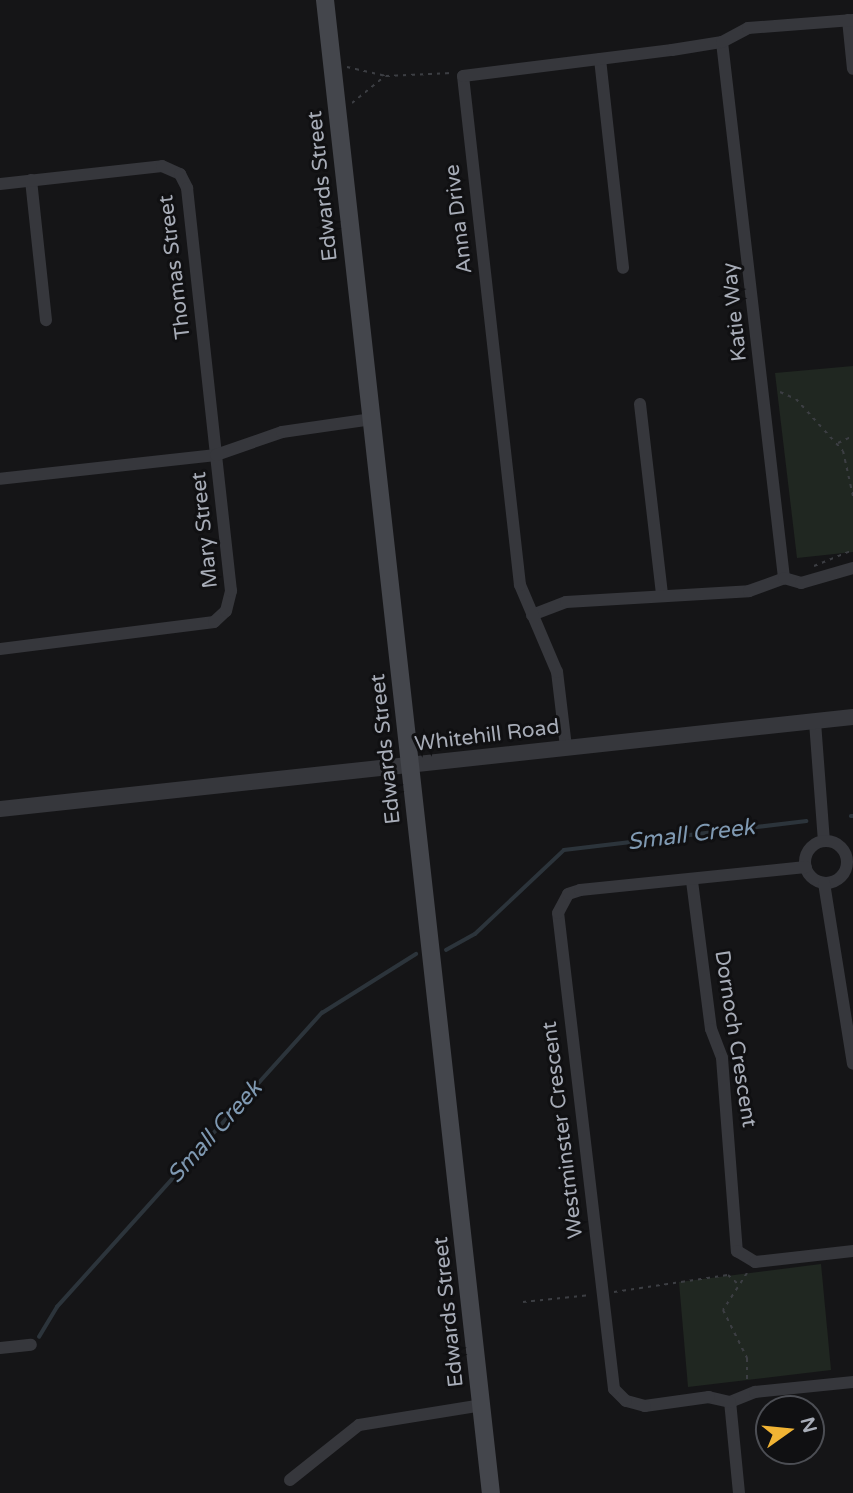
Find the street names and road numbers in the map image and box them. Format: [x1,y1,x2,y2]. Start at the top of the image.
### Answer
street label: Edwards Street [303,109,343,263]
street label: Anna Drive [440,163,478,275]
street label: Thomas Street [154,194,196,340]
street label: Katie Way [717,261,753,363]
street label: Mary Street [186,471,224,589]
street label: Edwards Street [366,672,406,826]
street label: Whitehill Road [413,715,561,757]
street label: Dornoch Crescent [709,949,761,1129]
street label: Westminster Crescent [537,1020,589,1240]
street label: Edwards Street [429,1235,469,1389]

